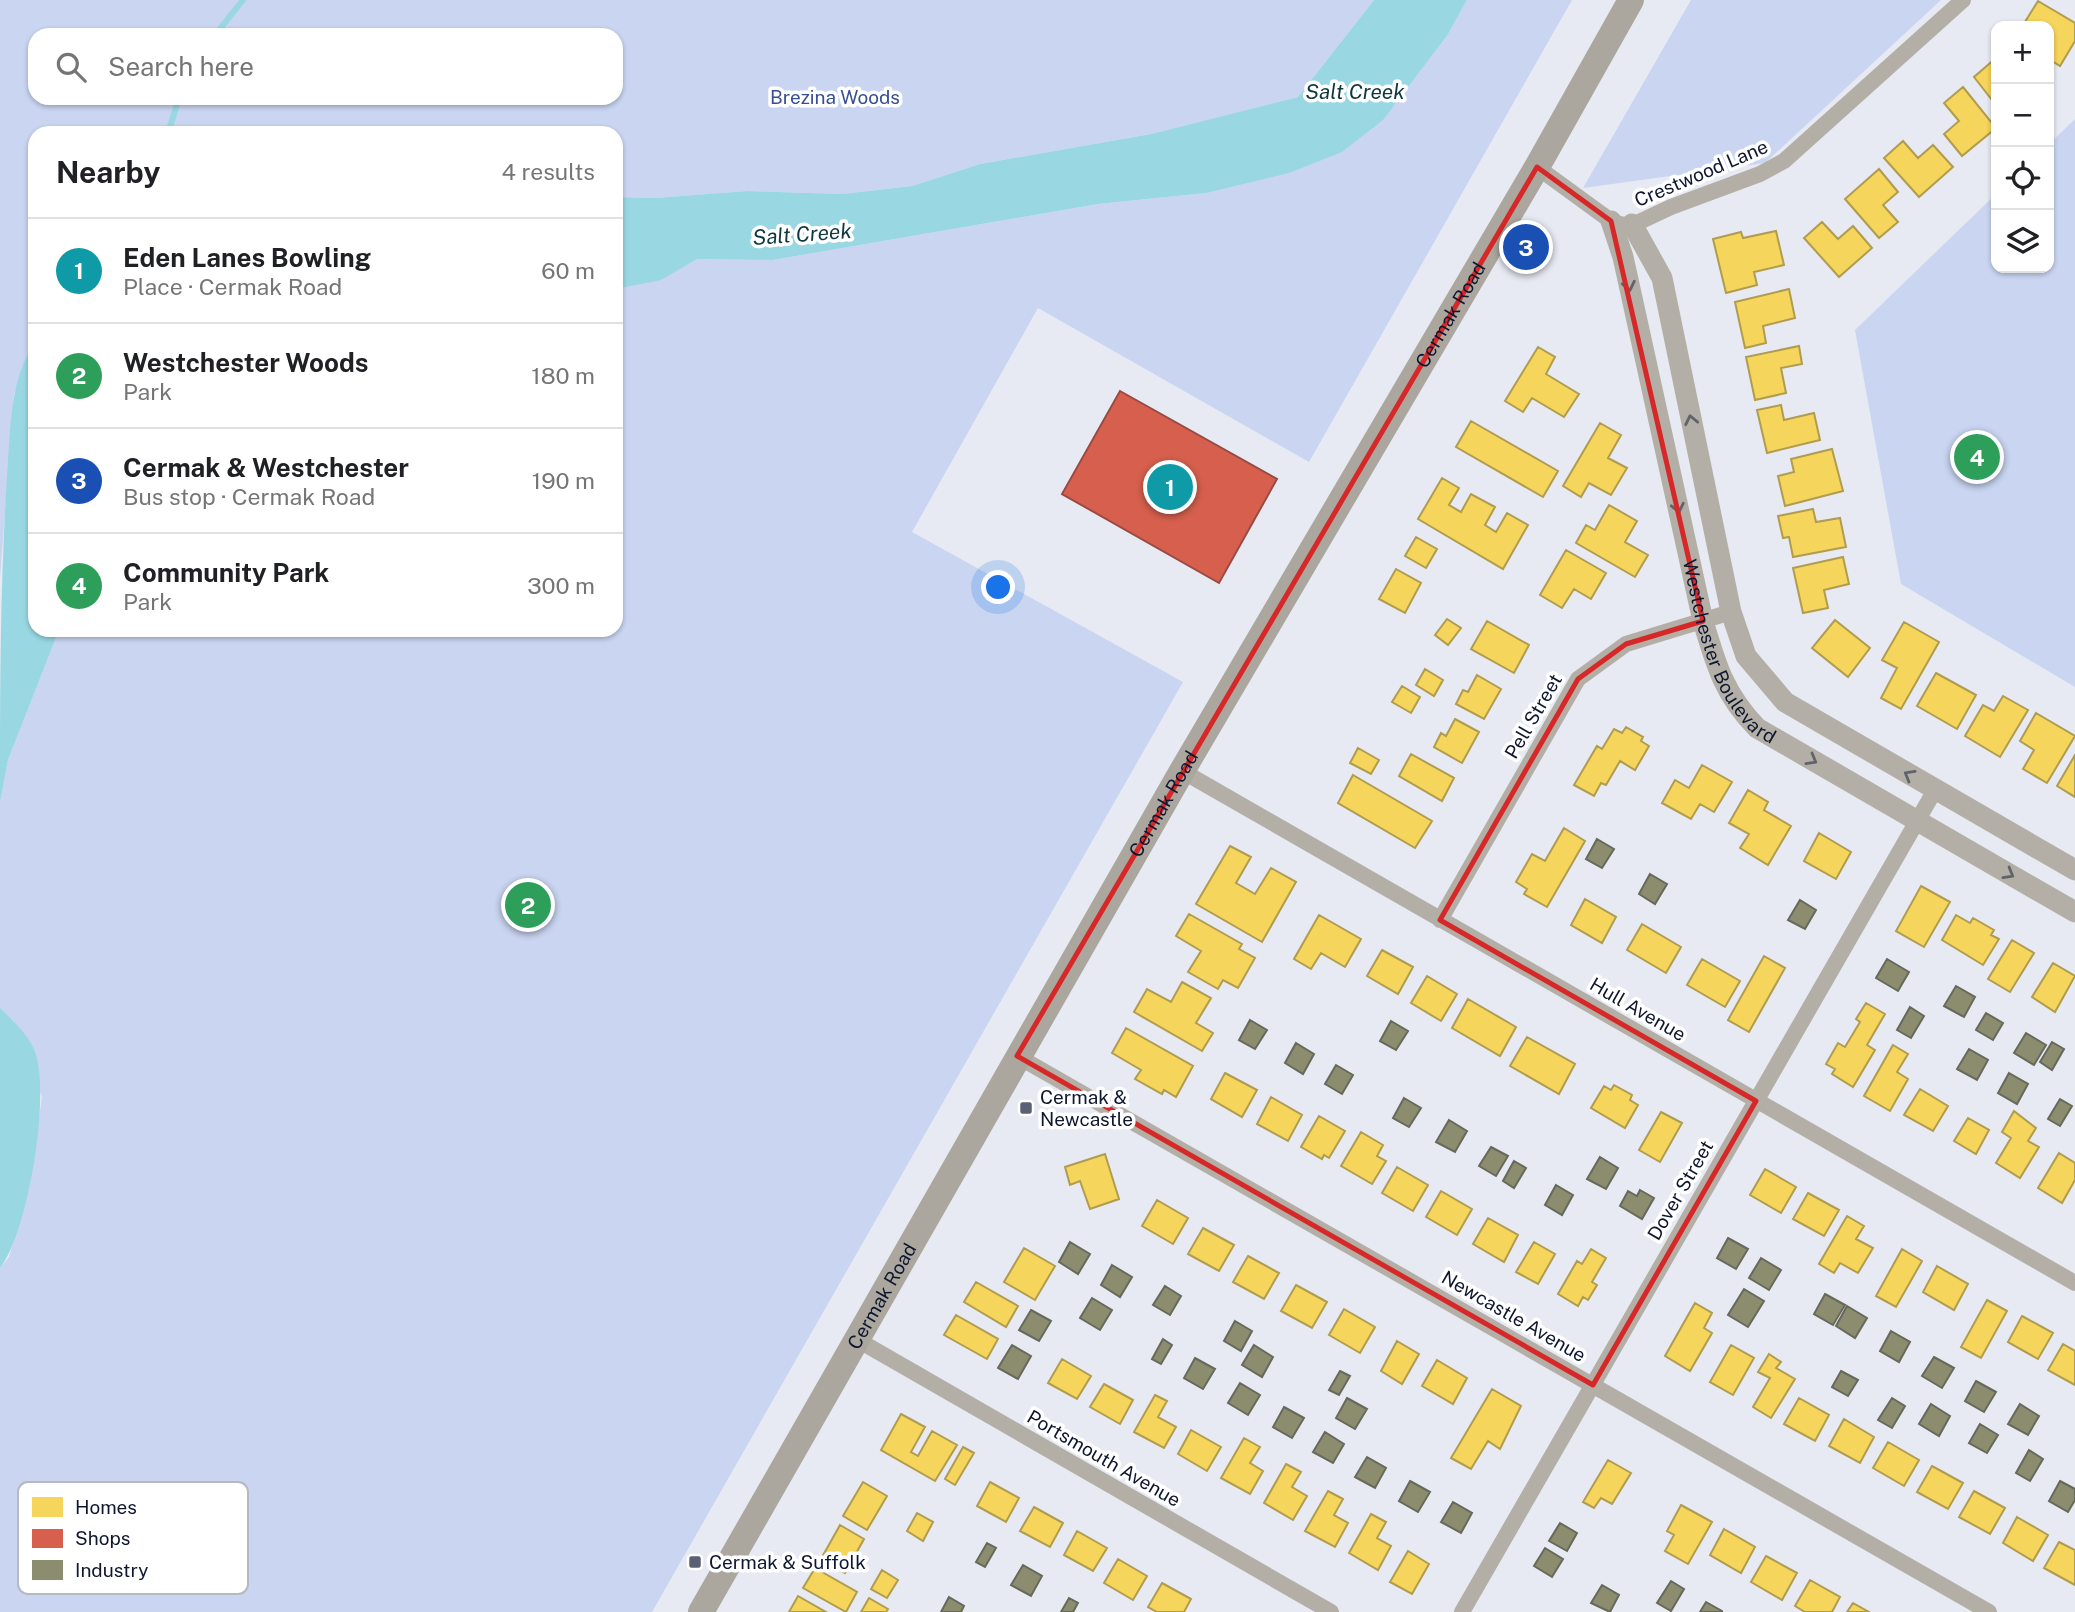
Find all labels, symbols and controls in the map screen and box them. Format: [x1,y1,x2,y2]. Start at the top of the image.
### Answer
map controls [1991,21,2054,273]
button: + [1991,21,2054,84]
search box [28,28,623,105]
icon: search [52,48,90,86]
text: Search here [108,51,254,82]
water label: Salt Creek [1305,79,1405,104]
button: − [1991,84,2054,147]
park label: Brezina Woods [770,86,900,108]
street label: Crestwood Lane [1631,135,1771,211]
button: locate [1991,147,2054,210]
text: Nearby [56,154,160,190]
text: 4 results [501,158,595,185]
button: layers [1991,210,2054,273]
water label: Salt Creek [752,218,853,250]
pin: 3 [1503,221,1549,273]
text: Eden Lanes Bowling [123,242,371,273]
text: 1 [74,257,84,284]
text: 60 m [541,257,595,284]
street label: Cermak Road [1411,258,1490,371]
text: Place · Cermak Road [123,273,342,300]
one-way arrow [1621,280,1636,292]
text: Westchester Woods [123,347,369,378]
text: 2 [72,362,86,389]
text: 180 m [531,362,595,389]
text: Park [123,378,172,405]
one-way arrow [1684,414,1699,426]
pin: 4 [1954,431,2000,483]
text: Cermak & Westchester [123,452,409,483]
pin: 1 [1147,461,1193,513]
text: 3 [71,467,87,494]
text: 190 m [532,467,595,494]
text: Bus stop · Cermak Road [123,483,375,510]
one-way arrow [1670,502,1685,514]
text: Community Park [123,557,329,588]
street label: Westchester Boulevard [1679,557,1780,748]
your location [981,570,1015,604]
text: 4 [71,572,87,599]
text: 300 m [527,572,595,599]
text: Park [123,588,172,615]
street label: Pell Street [1500,670,1566,762]
street label: Cermak Road [1124,747,1202,861]
one-way arrow [1805,752,1817,765]
one-way arrow [1904,771,1917,784]
one-way arrow [2001,866,2014,879]
pin: 2 [505,879,551,931]
street label: Hull Avenue [1586,973,1690,1045]
place label: Cermak & Newcastle [1040,1086,1133,1130]
marker: Cermak & Newcastle [1018,1100,1034,1116]
street label: Dover Street [1643,1136,1717,1244]
street label: Cermak Road [843,1239,921,1353]
street label: Newcastle Avenue [1438,1266,1590,1366]
street label: Portsmouth Avenue [1024,1405,1184,1511]
legend [18,1482,248,1594]
text: Homes [75,1496,137,1518]
text: Shops [75,1527,130,1549]
place label: Cermak & Suffolk [709,1551,866,1573]
marker: Cermak & Suffolk [687,1554,703,1570]
text: Industry [75,1559,148,1581]

